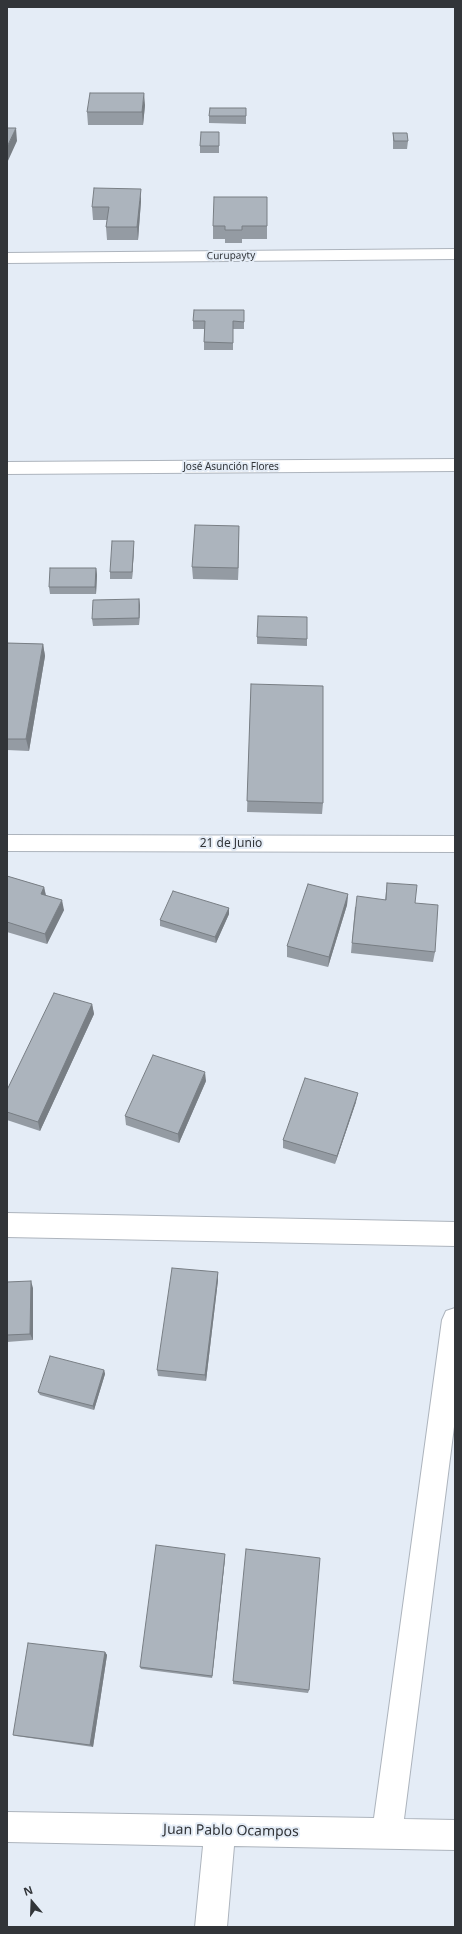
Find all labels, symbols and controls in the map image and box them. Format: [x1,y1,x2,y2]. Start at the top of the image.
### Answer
street label: Curupayty [207,250,255,262]
street label: José Asunción Flores [183,461,279,473]
street label: 21 de Junio [200,837,262,851]
street label: Juan Pablo Ocampos [163,1821,299,1841]
north arrow [12,1882,52,1922]
text: N [21,1882,35,1899]

